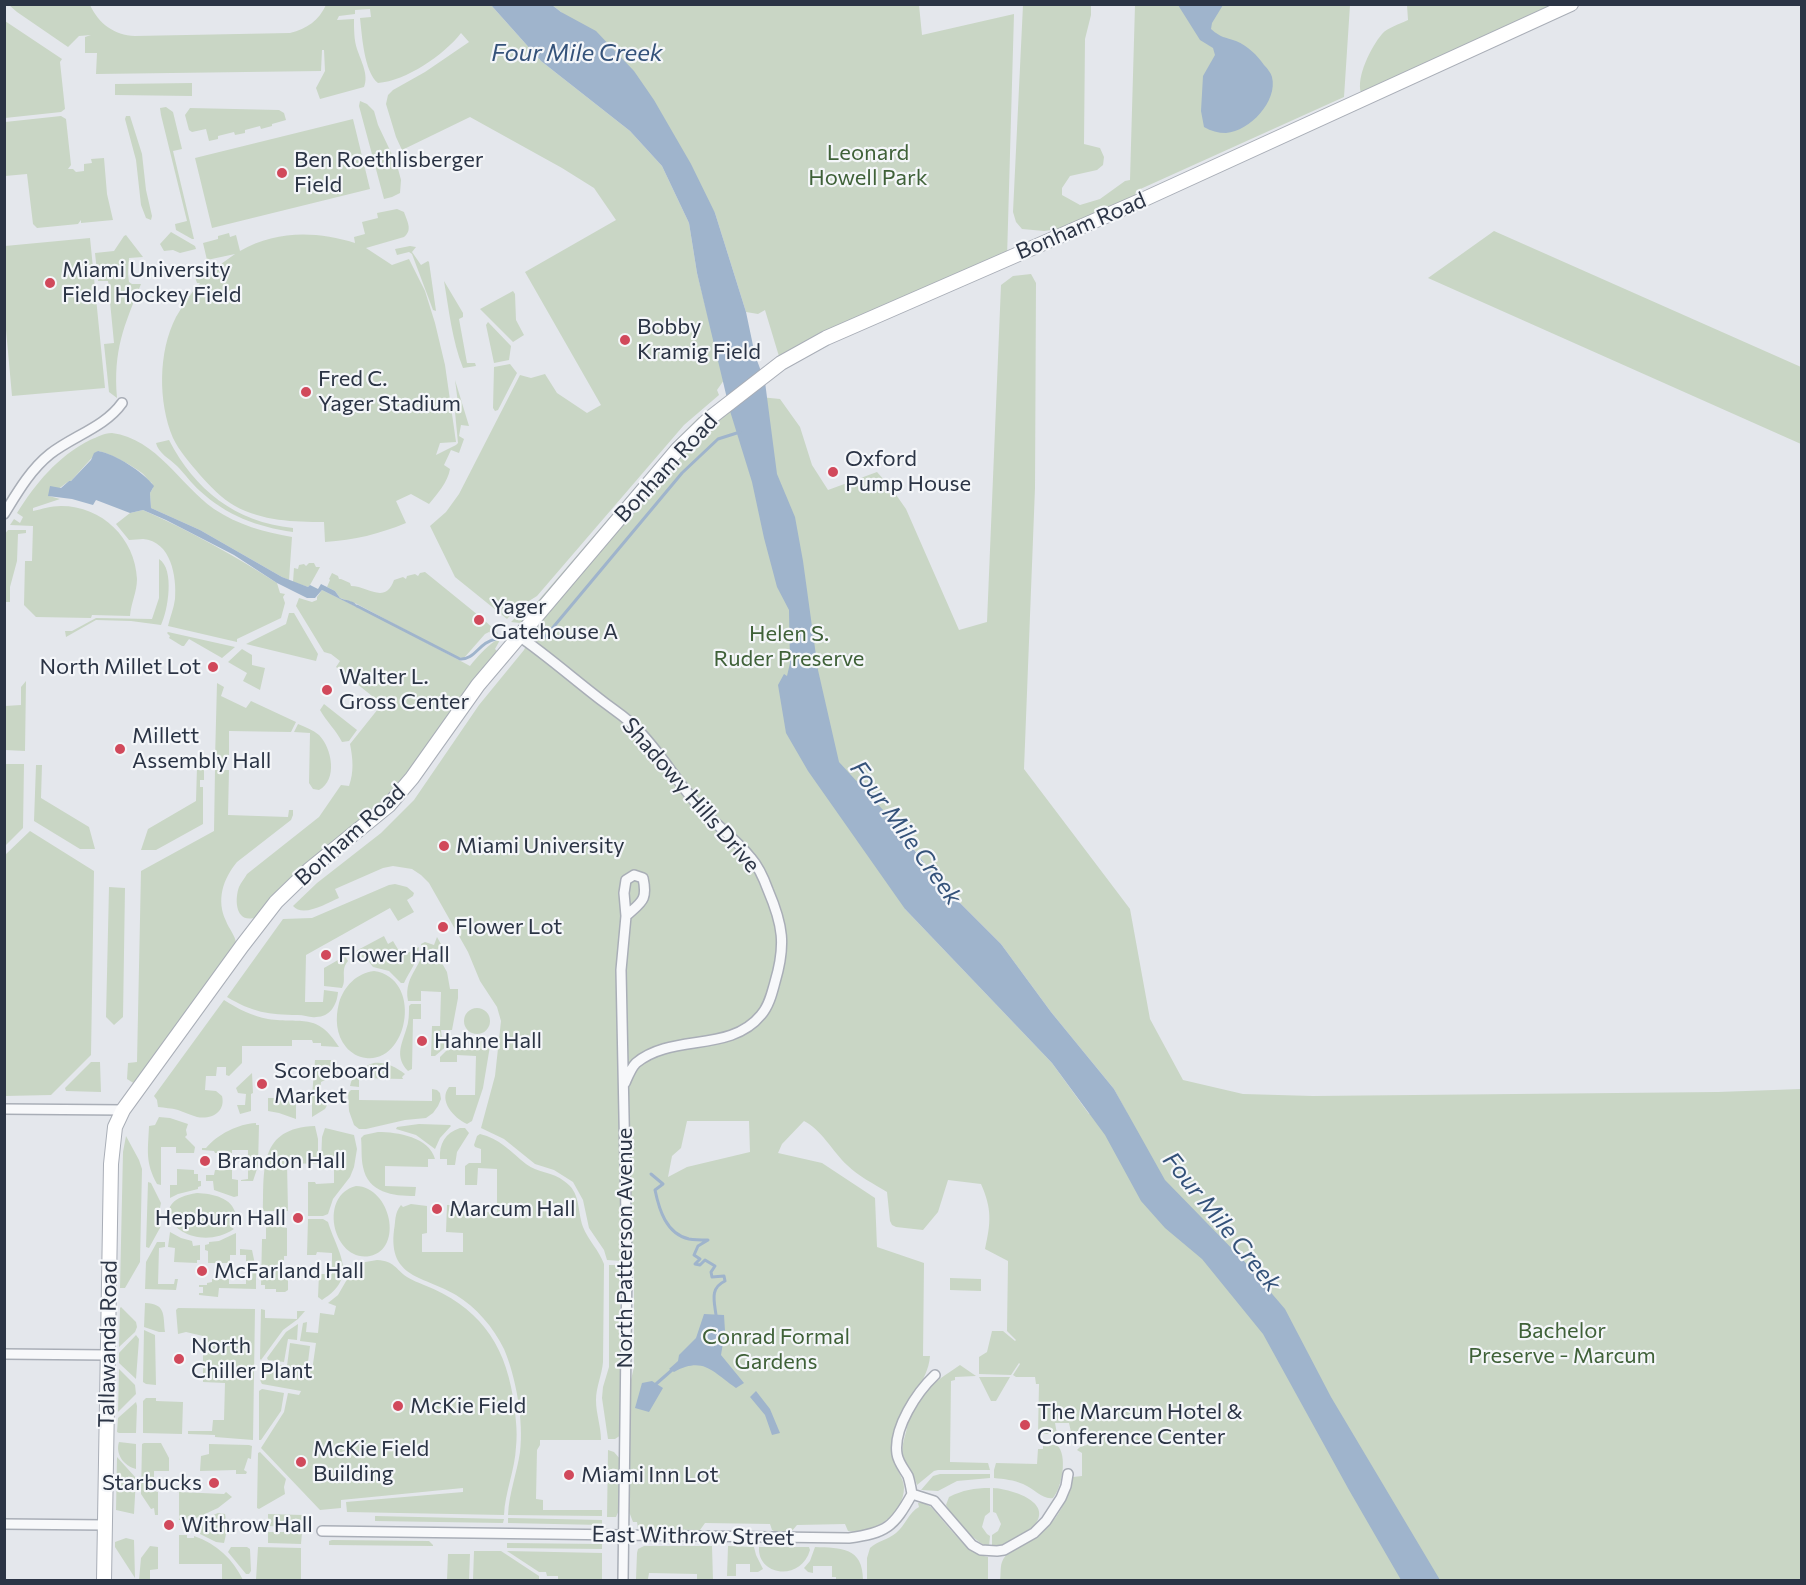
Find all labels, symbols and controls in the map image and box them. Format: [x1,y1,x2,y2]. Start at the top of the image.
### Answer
water label: Four Mile Creek [491,39,663,67]
park label: Leonard Howell Park [808,140,928,192]
place label: Ben Roethlisberger Field [294,147,484,198]
marker: Ben Roethlisberger Field [275,166,289,180]
street label: Bonham Road [1012,187,1150,265]
place label: Miami University Field Hockey Field [62,257,241,308]
marker: Miami University Field Hockey Field [43,276,57,290]
place label: Bobby Kramig Field [637,314,761,366]
marker: Bobby Kramig Field [618,333,632,347]
place label: Fred C. Yager Stadium [318,366,461,418]
marker: Fred C. Yager Stadium [299,385,313,399]
street label: Bonham Road [609,408,723,528]
place label: Oxford Pump House [845,446,971,498]
marker: Oxford Pump House [826,465,840,479]
place label: Yager Gatehouse A [491,594,618,646]
marker: Yager Gatehouse A [472,613,486,627]
park label: Helen S. Ruder Preserve [714,621,864,672]
place label: North Millet Lot [39,654,201,680]
marker: North Millet Lot [206,660,220,674]
place label: Walter L. Gross Center [339,664,469,716]
marker: Walter L. Gross Center [320,683,334,697]
street label: Shadowy Hills Drive [617,712,765,878]
place label: Millett Assembly Hall [132,723,271,774]
marker: Millett Assembly Hall [113,742,127,756]
water label: Four Mile Creek [844,755,968,911]
street label: Bonham Road [290,779,410,891]
place label: Miami University [456,833,625,859]
marker: Miami University [437,839,451,853]
place label: Flower Lot [455,914,562,940]
marker: Flower Lot [436,920,450,934]
place label: Flower Hall [338,942,450,968]
marker: Flower Hall [319,948,333,962]
place label: Hahne Hall [434,1028,542,1054]
marker: Hahne Hall [415,1034,429,1048]
place label: Scoreboard Market [274,1058,390,1110]
marker: Scoreboard Market [255,1077,269,1091]
street label: North Patterson Avenue [612,1128,638,1368]
water label: Four Mile Creek [1157,1146,1287,1298]
place label: Brandon Hall [217,1148,346,1174]
marker: Brandon Hall [198,1154,212,1168]
place label: Marcum Hall [449,1196,576,1222]
marker: Marcum Hall [430,1202,444,1216]
place label: Hepburn Hall [155,1205,286,1231]
marker: Hepburn Hall [291,1211,305,1225]
place label: McFarland Hall [214,1258,364,1284]
street label: Tallawanda Road [93,1260,123,1428]
marker: McFarland Hall [195,1264,209,1278]
park label: Bachelor Preserve - Marcum [1468,1318,1656,1370]
park label: Conrad Formal Gardens [702,1324,850,1376]
place label: North Chiller Plant [191,1333,313,1384]
marker: North Chiller Plant [172,1352,186,1366]
place label: McKie Field [410,1393,526,1419]
marker: McKie Field [391,1399,405,1413]
place label: The Marcum Hotel & Conference Center [1037,1399,1243,1450]
marker: The Marcum Hotel & Conference Center [1018,1418,1032,1432]
place label: McKie Field Building [313,1436,429,1488]
marker: McKie Field Building [294,1455,308,1469]
place label: Miami Inn Lot [581,1462,718,1488]
marker: Miami Inn Lot [562,1468,576,1482]
place label: Starbucks [102,1470,202,1496]
marker: Starbucks [207,1476,221,1490]
place label: Withrow Hall [181,1512,313,1538]
marker: Withrow Hall [162,1518,176,1532]
street label: East Withrow Street [591,1521,795,1551]

